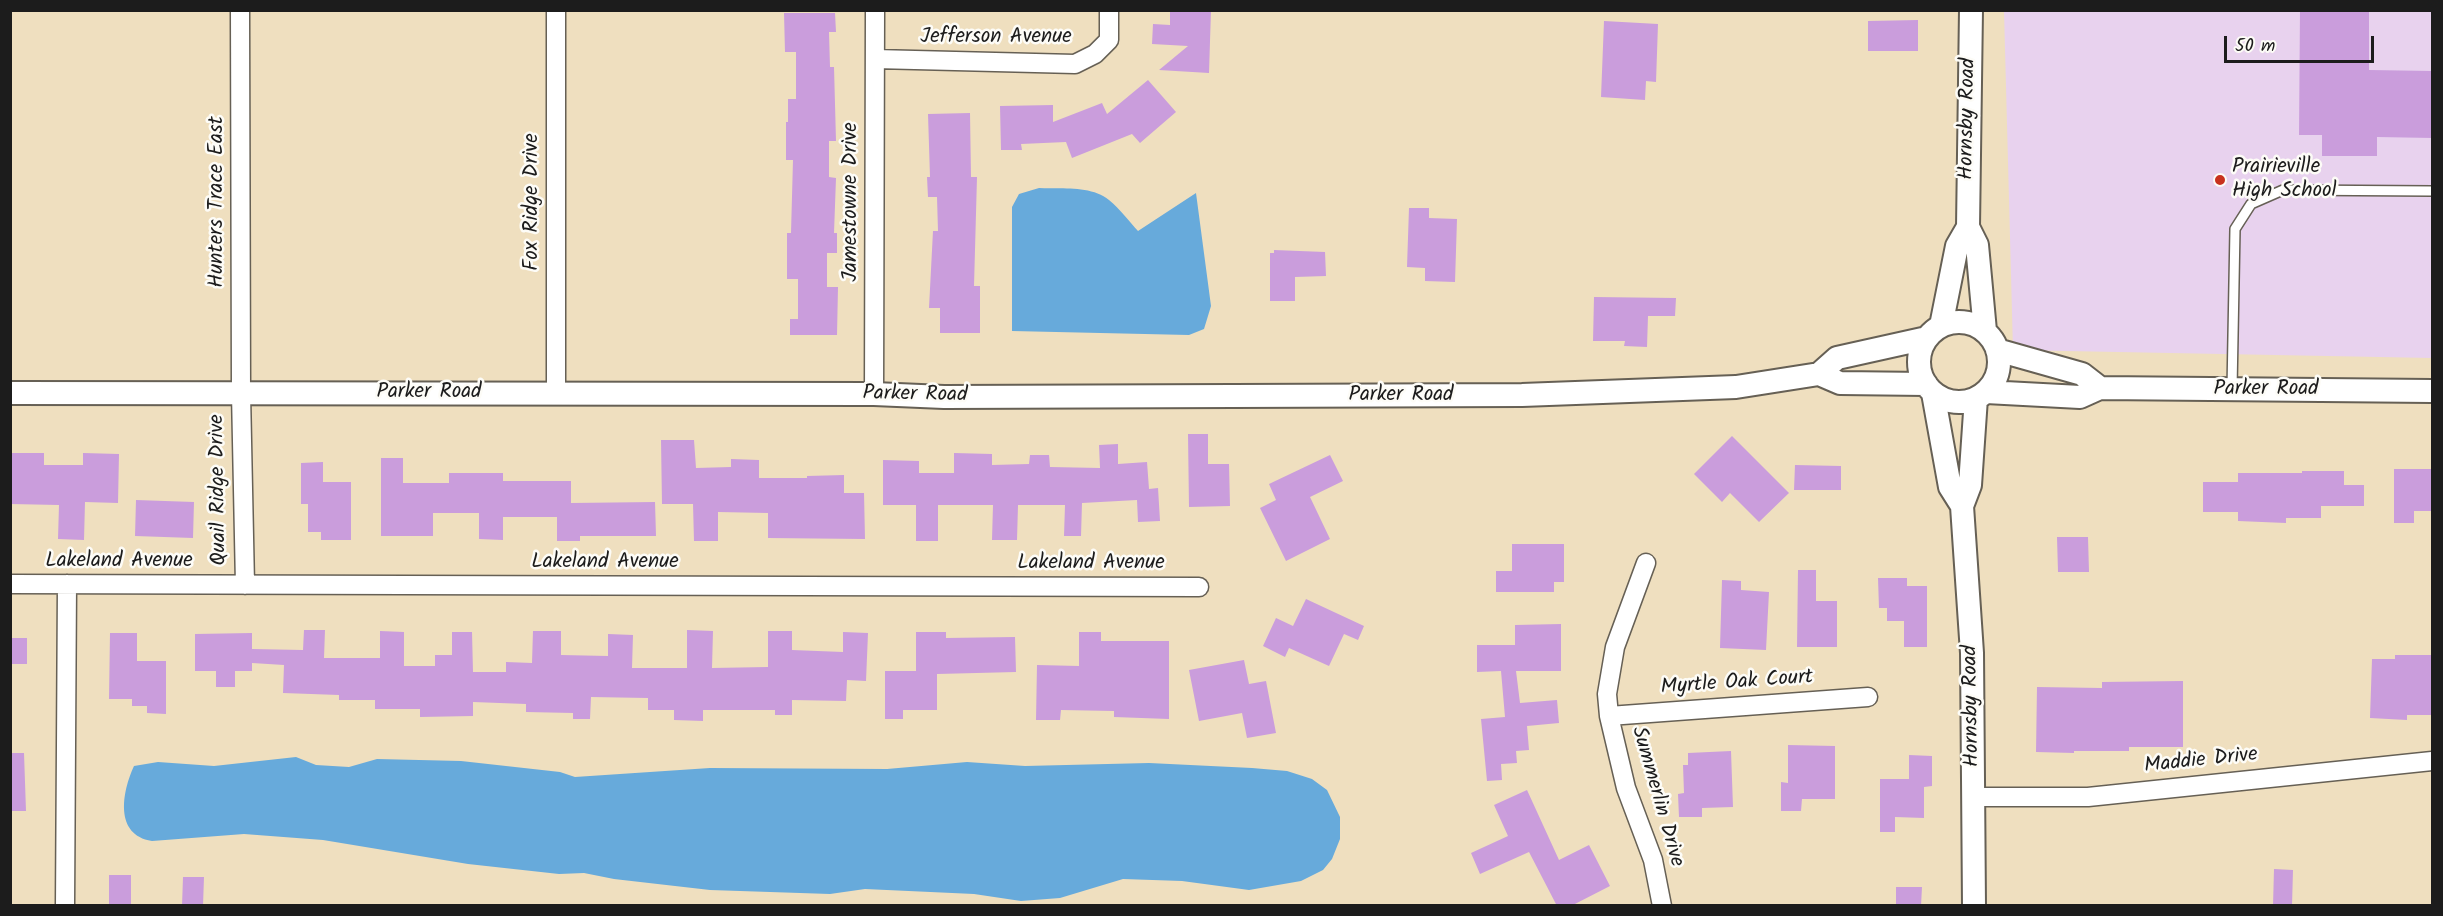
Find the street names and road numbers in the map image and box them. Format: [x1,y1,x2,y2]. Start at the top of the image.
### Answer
street label: Jefferson Avenue [920,25,1072,51]
street label: Hornsby Road [1955,58,1983,180]
street label: Hunters Trace East [205,116,231,288]
street label: Jamestowne Drive [839,122,865,282]
street label: Fox Ridge Drive [520,133,546,271]
street label: Parker Road [2214,377,2318,403]
street label: Parker Road [377,380,481,406]
street label: Parker Road [862,382,968,410]
street label: Parker Road [1349,383,1453,409]
street label: Quail Ridge Drive [206,414,234,566]
street label: Lakeland Avenue [45,549,193,575]
street label: Lakeland Avenue [531,550,679,576]
street label: Lakeland Avenue [1017,551,1165,577]
street label: Hornsby Road [1959,645,1987,767]
street label: Myrtle Oak Court [1660,666,1814,702]
street label: Summerlin Drive [1624,724,1688,870]
street label: Maddie Drive [2143,744,2259,780]

